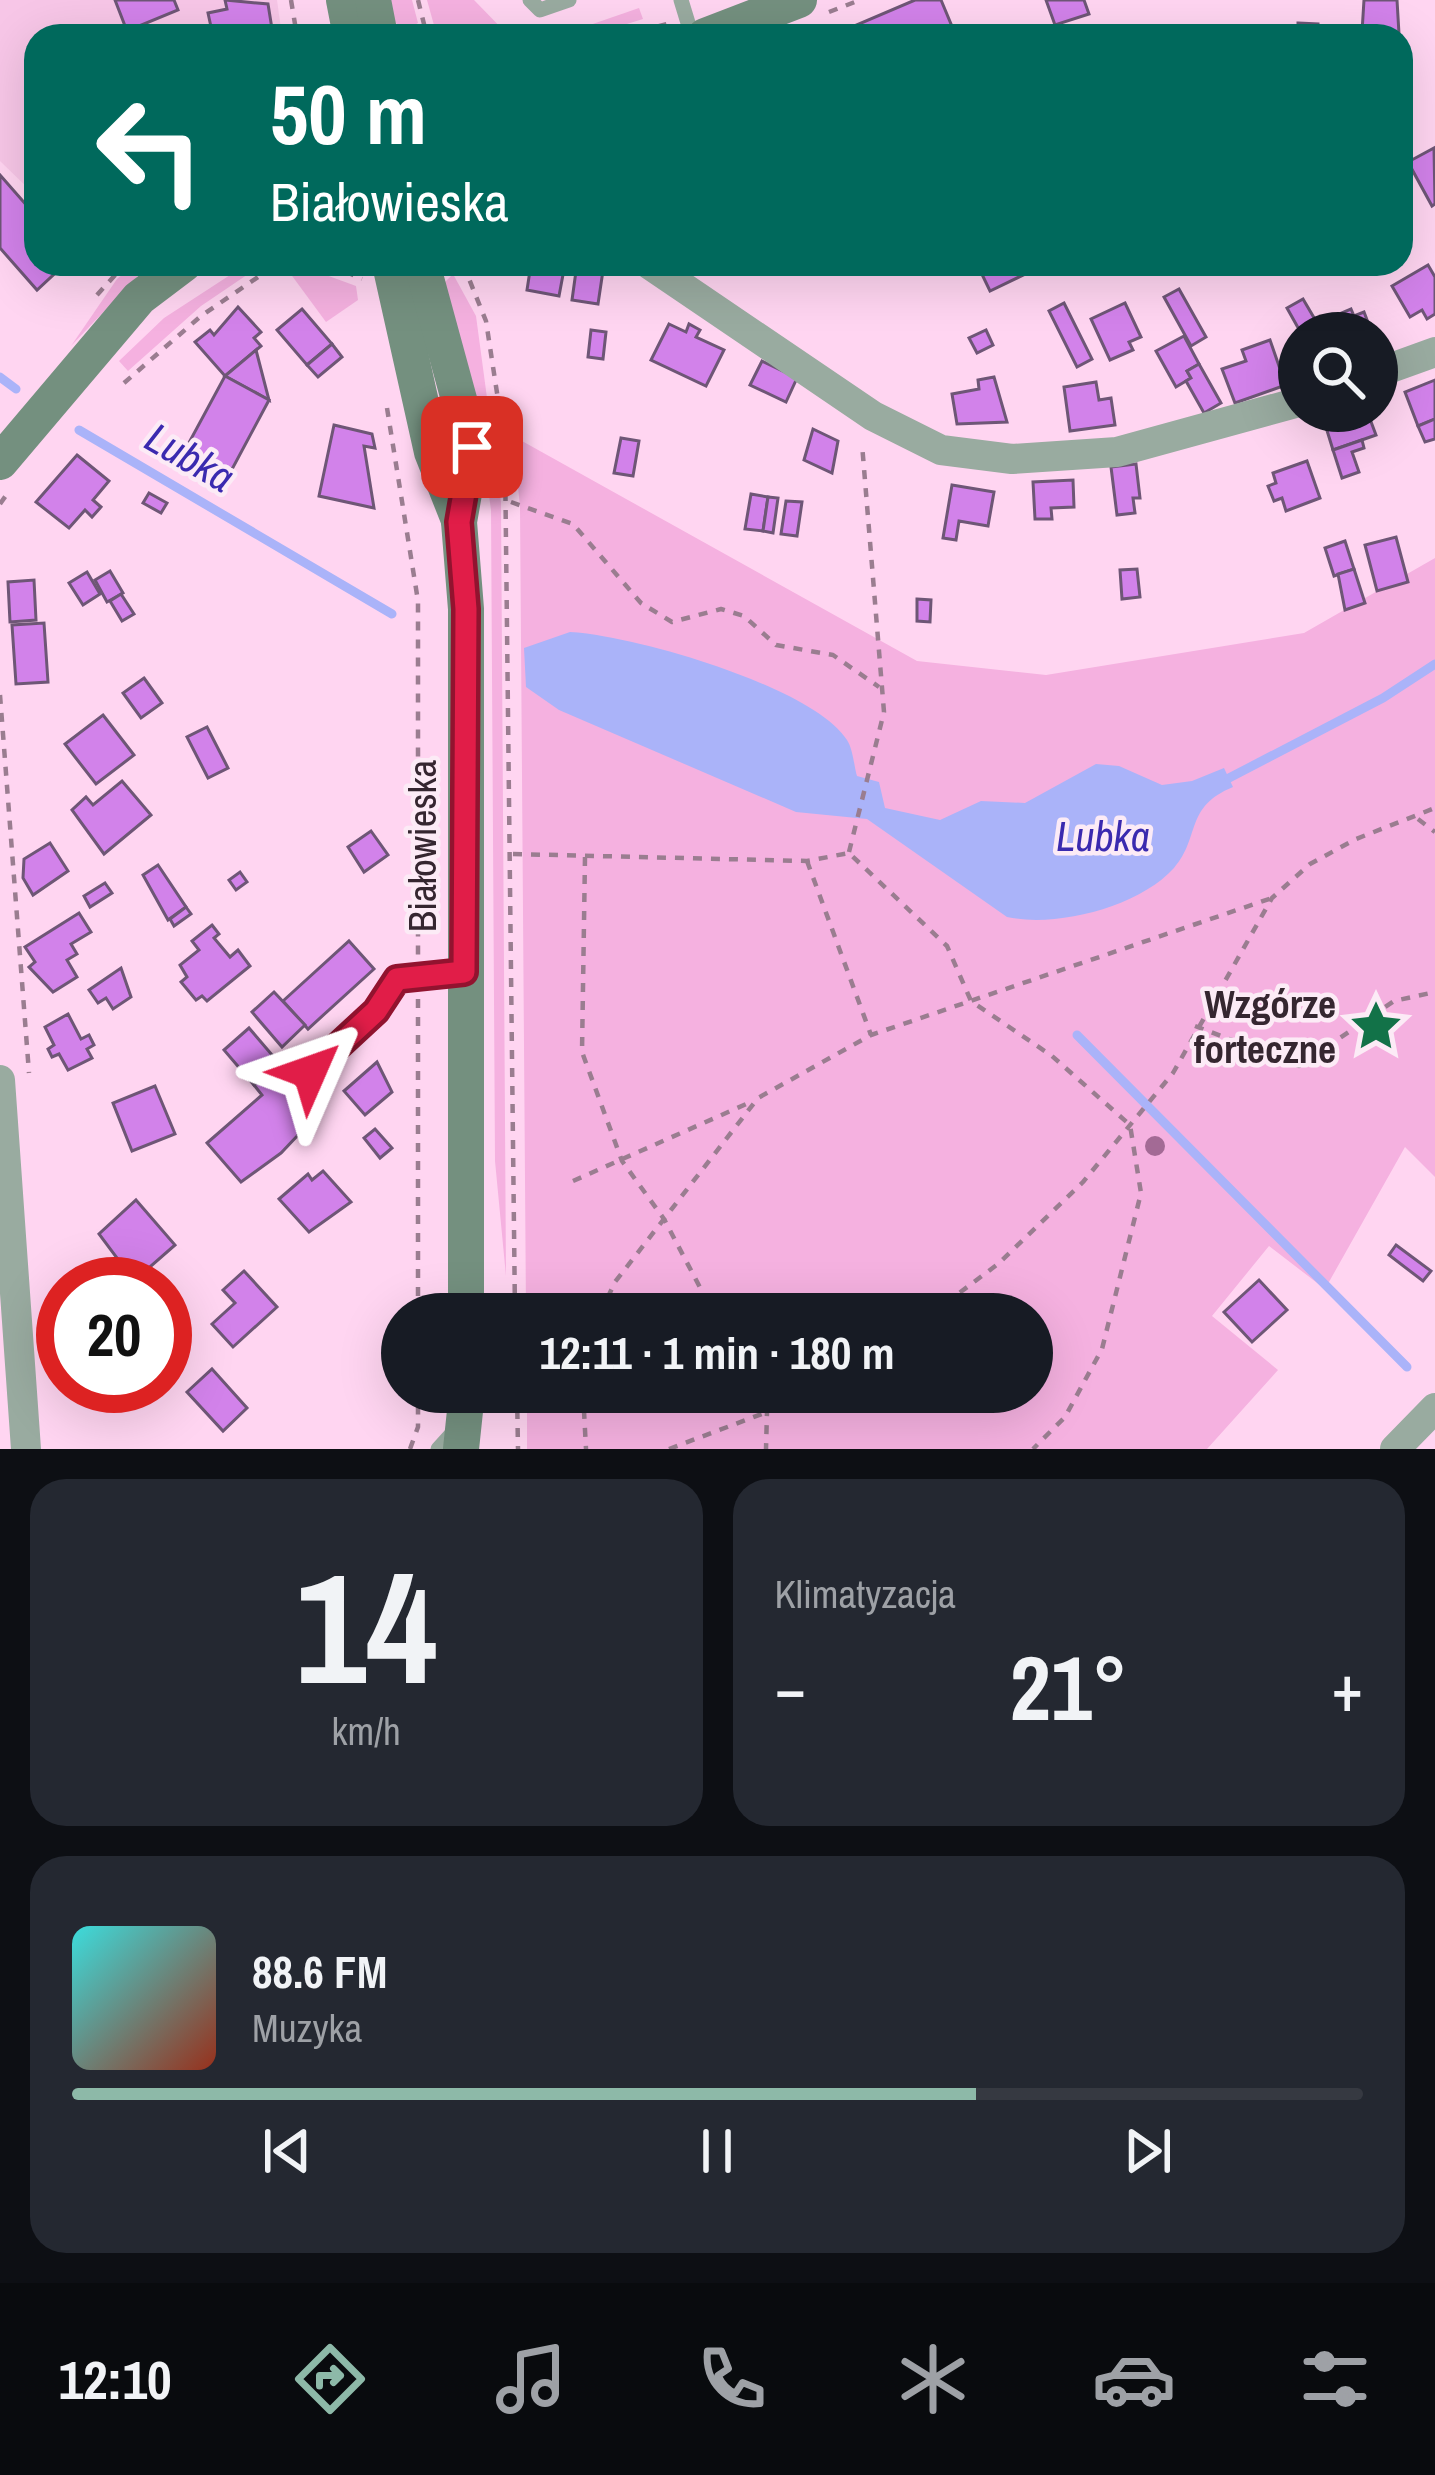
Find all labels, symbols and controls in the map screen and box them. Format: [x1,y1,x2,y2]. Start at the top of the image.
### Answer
text: 50 m [270,57,427,170]
icon: left [72,72,228,228]
text: Białowieska [270,165,509,238]
map controls [1278,312,1398,432]
button: search [1278,312,1398,432]
pin [421,396,523,498]
water label: Lubka [135,409,245,505]
icon: arrive [439,414,505,480]
street label: Białowieska [396,760,448,932]
water label: Lubka [1056,808,1150,864]
place label: Wzgórze forteczne [1194,978,1336,1075]
place icon: Wzgórze forteczne [1347,997,1405,1055]
position arrow [247,1009,373,1135]
speed limit sign: 20 [36,1257,192,1413]
text: 12:11 · 1 min · 180 m [540,1322,894,1383]
text: 14 [295,1522,437,1732]
text: Klimatyzacja [775,1568,956,1620]
text: 21° [1010,1627,1128,1748]
text: − [775,1643,806,1732]
text: + [1331,1643,1363,1732]
text: km/h [332,1705,401,1757]
text: 88.6 FM [252,1941,387,2002]
text: Muzyka [252,2002,362,2054]
icon: previous [254,2118,320,2184]
icon: pause [684,2118,750,2184]
icon: next [1115,2118,1181,2184]
icon: directions [288,2337,372,2421]
icon: music [489,2337,573,2421]
icon: phone [690,2337,774,2421]
icon: climate [891,2337,975,2421]
icon: car [1092,2337,1176,2421]
icon: filters [1293,2337,1377,2421]
text: 12:10 [58,2343,172,2416]

